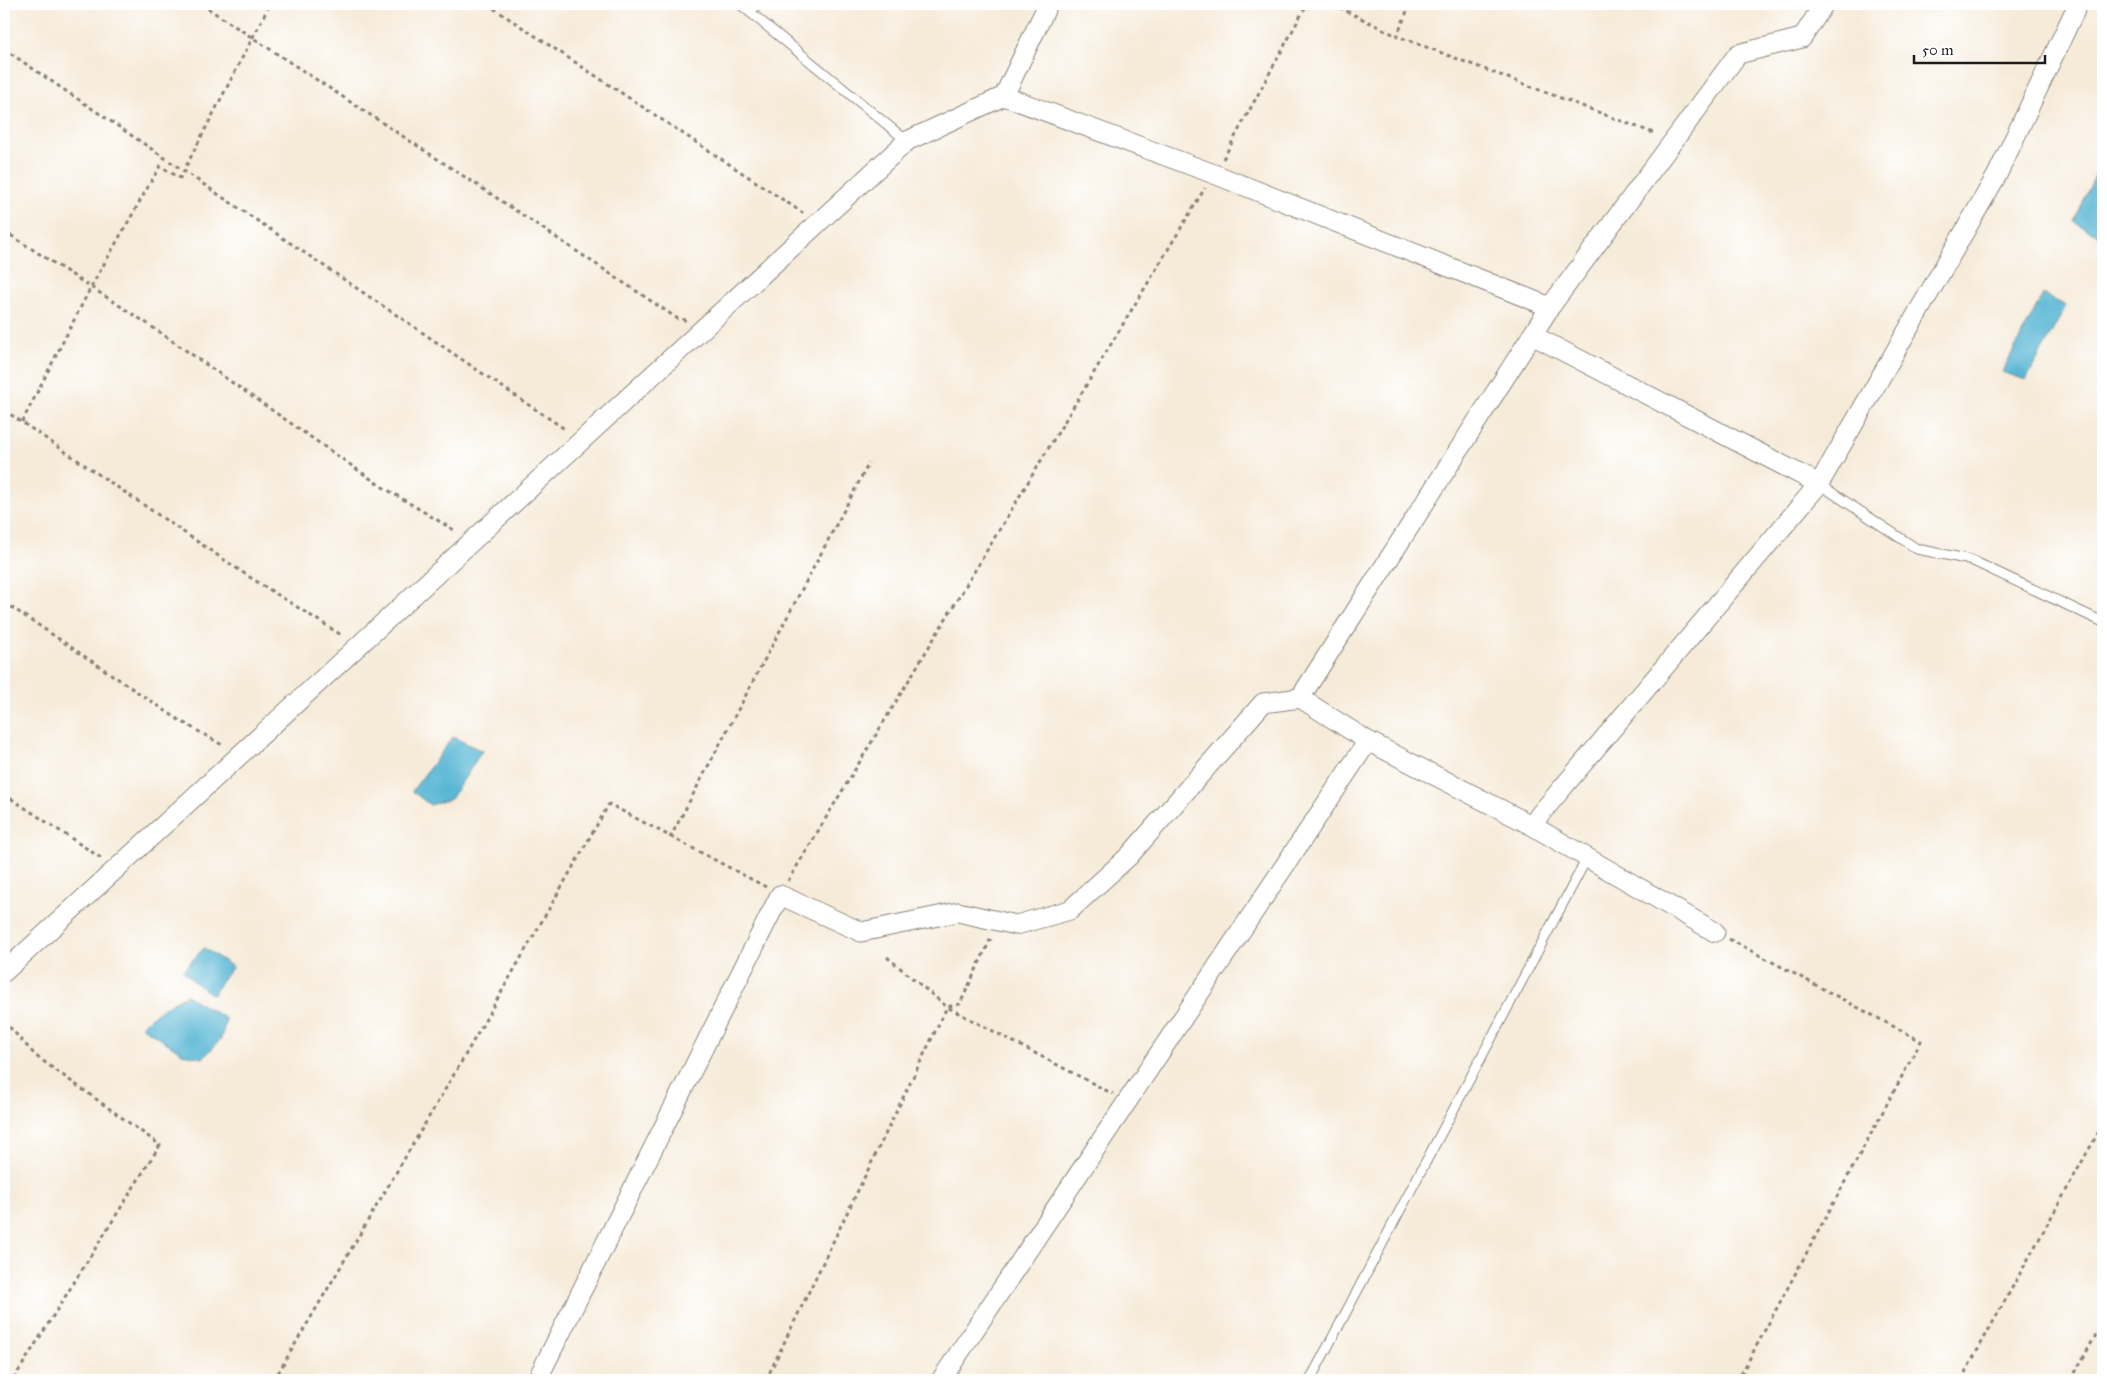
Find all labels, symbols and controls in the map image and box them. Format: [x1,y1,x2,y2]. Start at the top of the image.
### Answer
scale bar [1914,32,2046,64]
text: 50 m [1922,41,1954,59]

